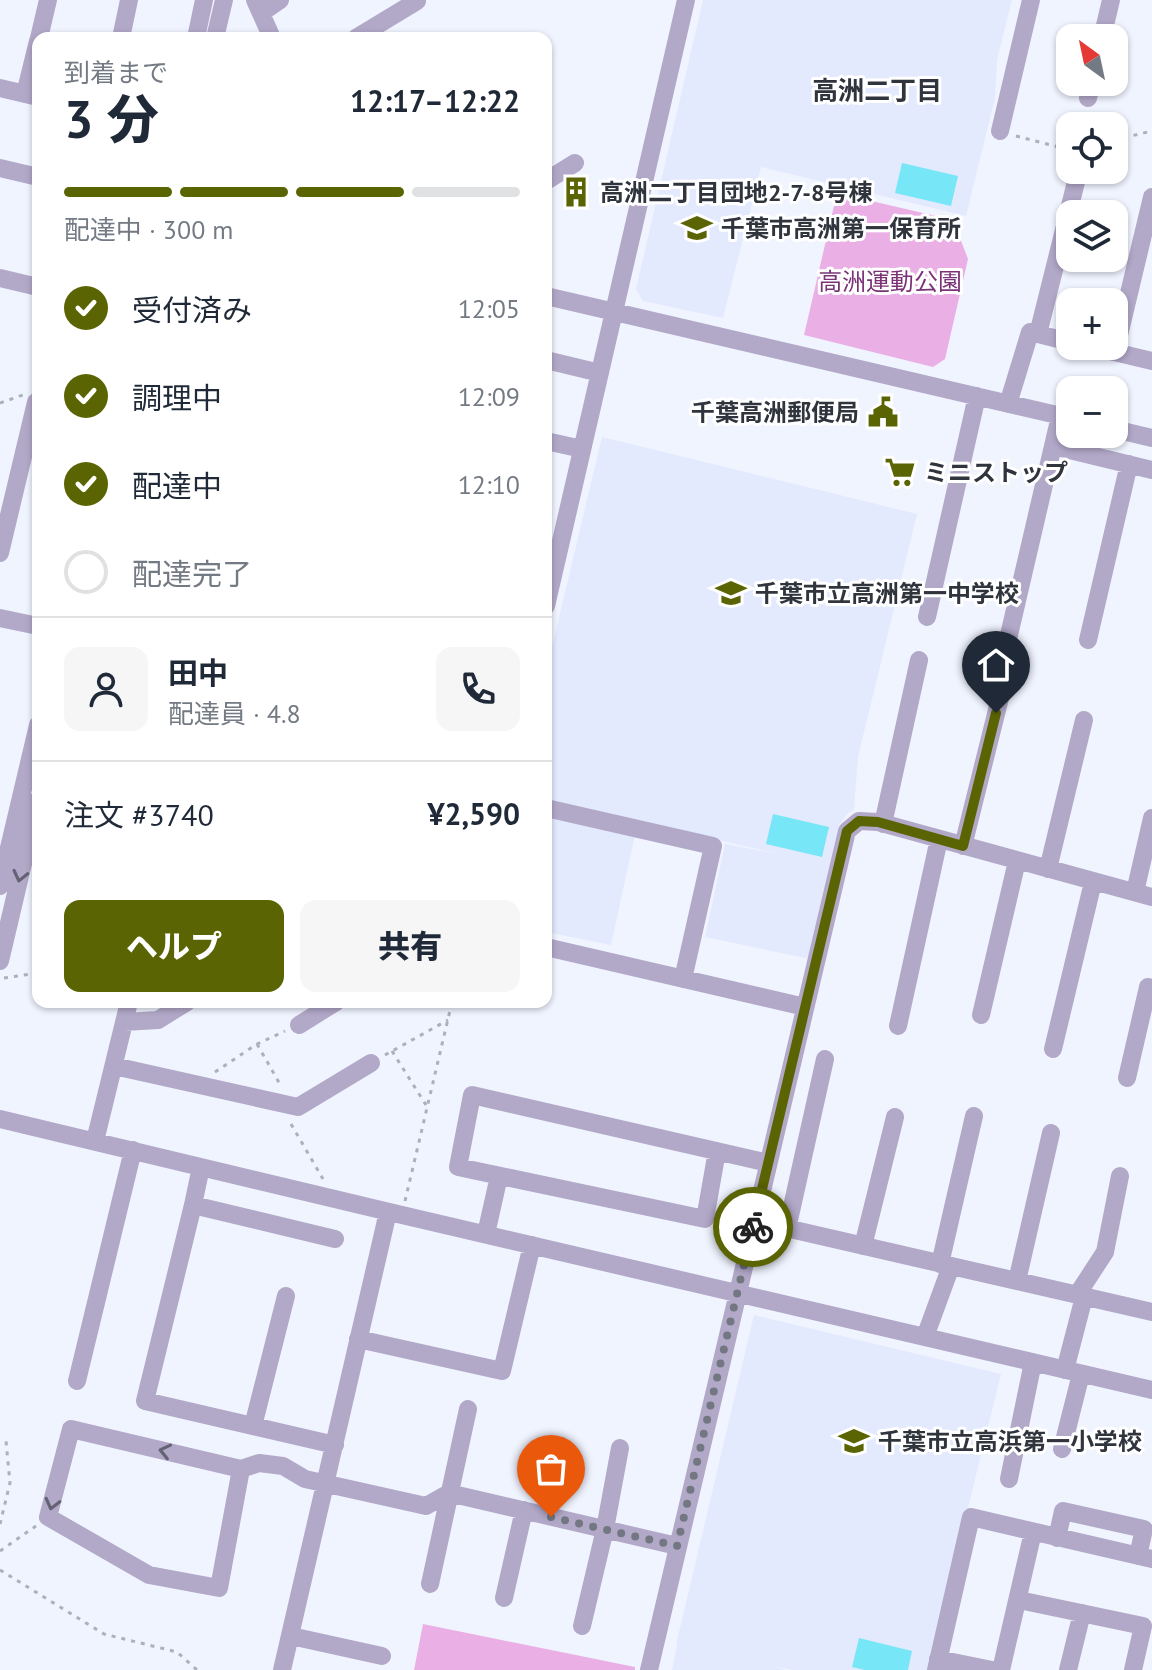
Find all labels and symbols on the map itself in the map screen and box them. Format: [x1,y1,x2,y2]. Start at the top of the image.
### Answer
north arrow [1056,24,1128,96]
district label: 高洲二丁目 [812,74,942,107]
building icon: 高洲二丁目団地2-7-8号棟 [559,175,593,209]
place label: 高洲二丁目団地2-7-8号棟 [600,177,873,208]
school or university icon: 千葉市高洲第一保育所 [680,211,714,245]
place label: 千葉市高洲第一保育所 [721,213,961,244]
park label: 高洲運動公園 [818,266,962,297]
public building icon: 千葉高洲郵便局 [866,395,900,429]
place label: 千葉高洲郵便局 [691,397,859,428]
supermarket icon: ミニストップ [883,455,917,489]
place label: ミニストップ [924,457,1068,488]
school or university icon: 千葉市立高洲第一中学校 [714,576,748,610]
place label: 千葉市立高洲第一中学校 [755,578,1019,609]
pin [962,631,1030,713]
one-way arrow [12,869,29,883]
courier [713,1187,793,1267]
school or university icon: 千葉市立高浜第一小学校 [837,1424,871,1458]
place label: 千葉市立高浜第一小学校 [878,1426,1142,1457]
pin [517,1435,585,1517]
one-way arrow [158,1443,172,1460]
one-way arrow [44,1497,61,1511]

